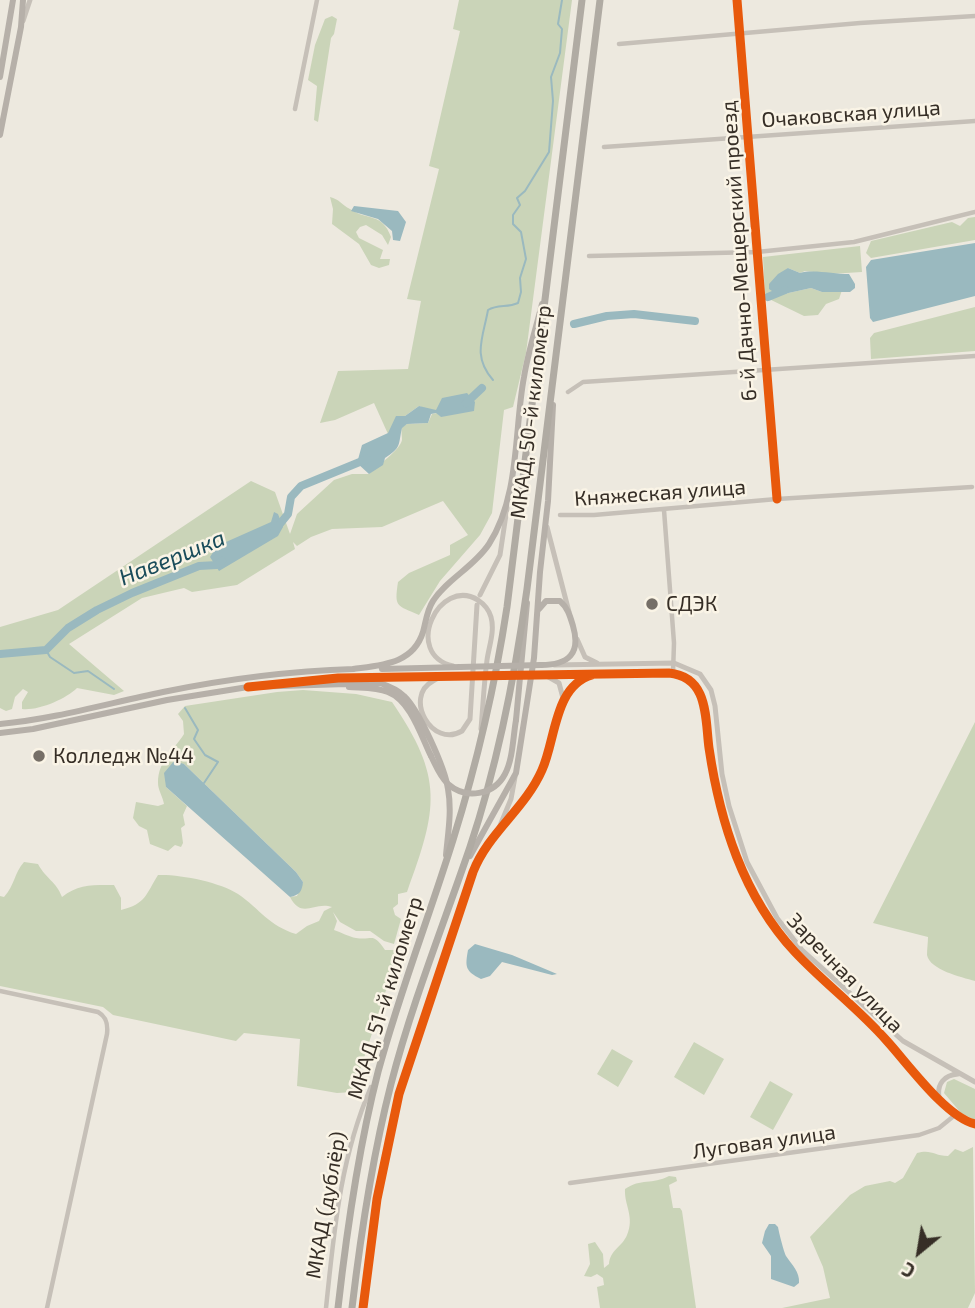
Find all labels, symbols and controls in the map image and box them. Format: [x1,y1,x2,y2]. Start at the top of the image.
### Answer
street label: Очаковская улица [761,95,941,133]
street label: 6-й Дачно-Мещерский проезд [716,100,762,402]
street label: МКАД, 50-й километр [505,304,557,520]
street label: Княжеская улица [573,474,747,512]
water label: Навершка [115,524,229,592]
place label: СДЭК [666,591,717,617]
marker: СДЭК [644,596,660,612]
place label: Колледж №44 [53,743,194,769]
marker: Колледж №44 [31,748,47,764]
street label: МКАД, 51-й километр [342,894,428,1102]
street label: Заречная улица [782,908,908,1038]
street label: Луговая улица [691,1119,837,1165]
street label: МКАД (дублёр) [301,1129,351,1281]
north arrow [884,1217,954,1287]
text: С [898,1258,919,1283]

